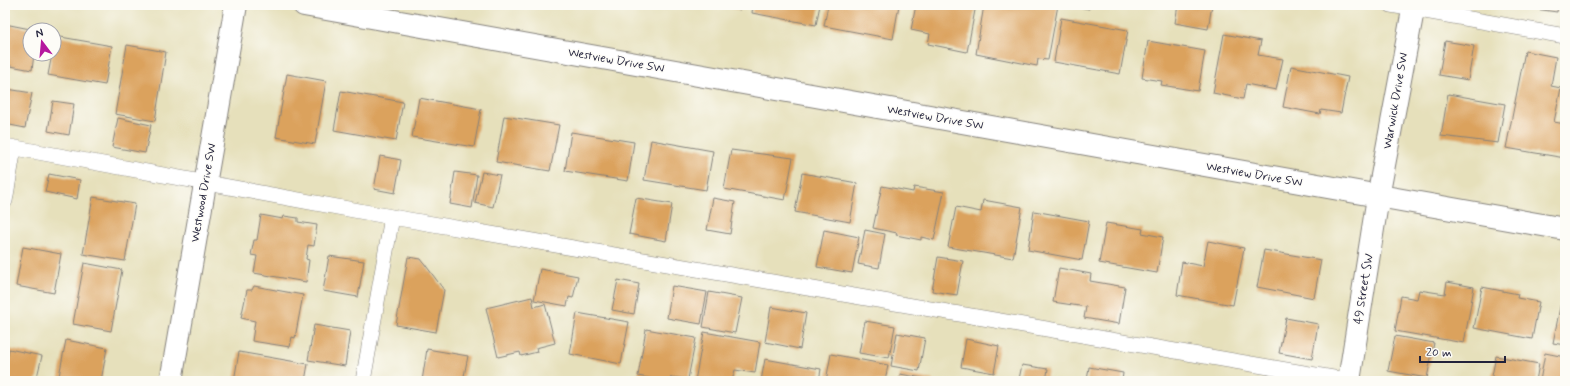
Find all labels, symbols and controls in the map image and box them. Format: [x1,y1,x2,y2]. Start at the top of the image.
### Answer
north arrow [22,22,62,62]
text: N [34,26,45,41]
street label: Westview Drive SW [567,45,666,77]
street label: Warwick Drive SW [1380,52,1412,150]
street label: Westview Drive SW [886,102,985,134]
street label: Westwood Drive SW [187,142,221,244]
street label: Westview Drive SW [1205,159,1304,191]
street label: 49 Street SW [1351,253,1377,325]
scale bar [1420,338,1505,364]
text: 20 m [1426,345,1452,361]

